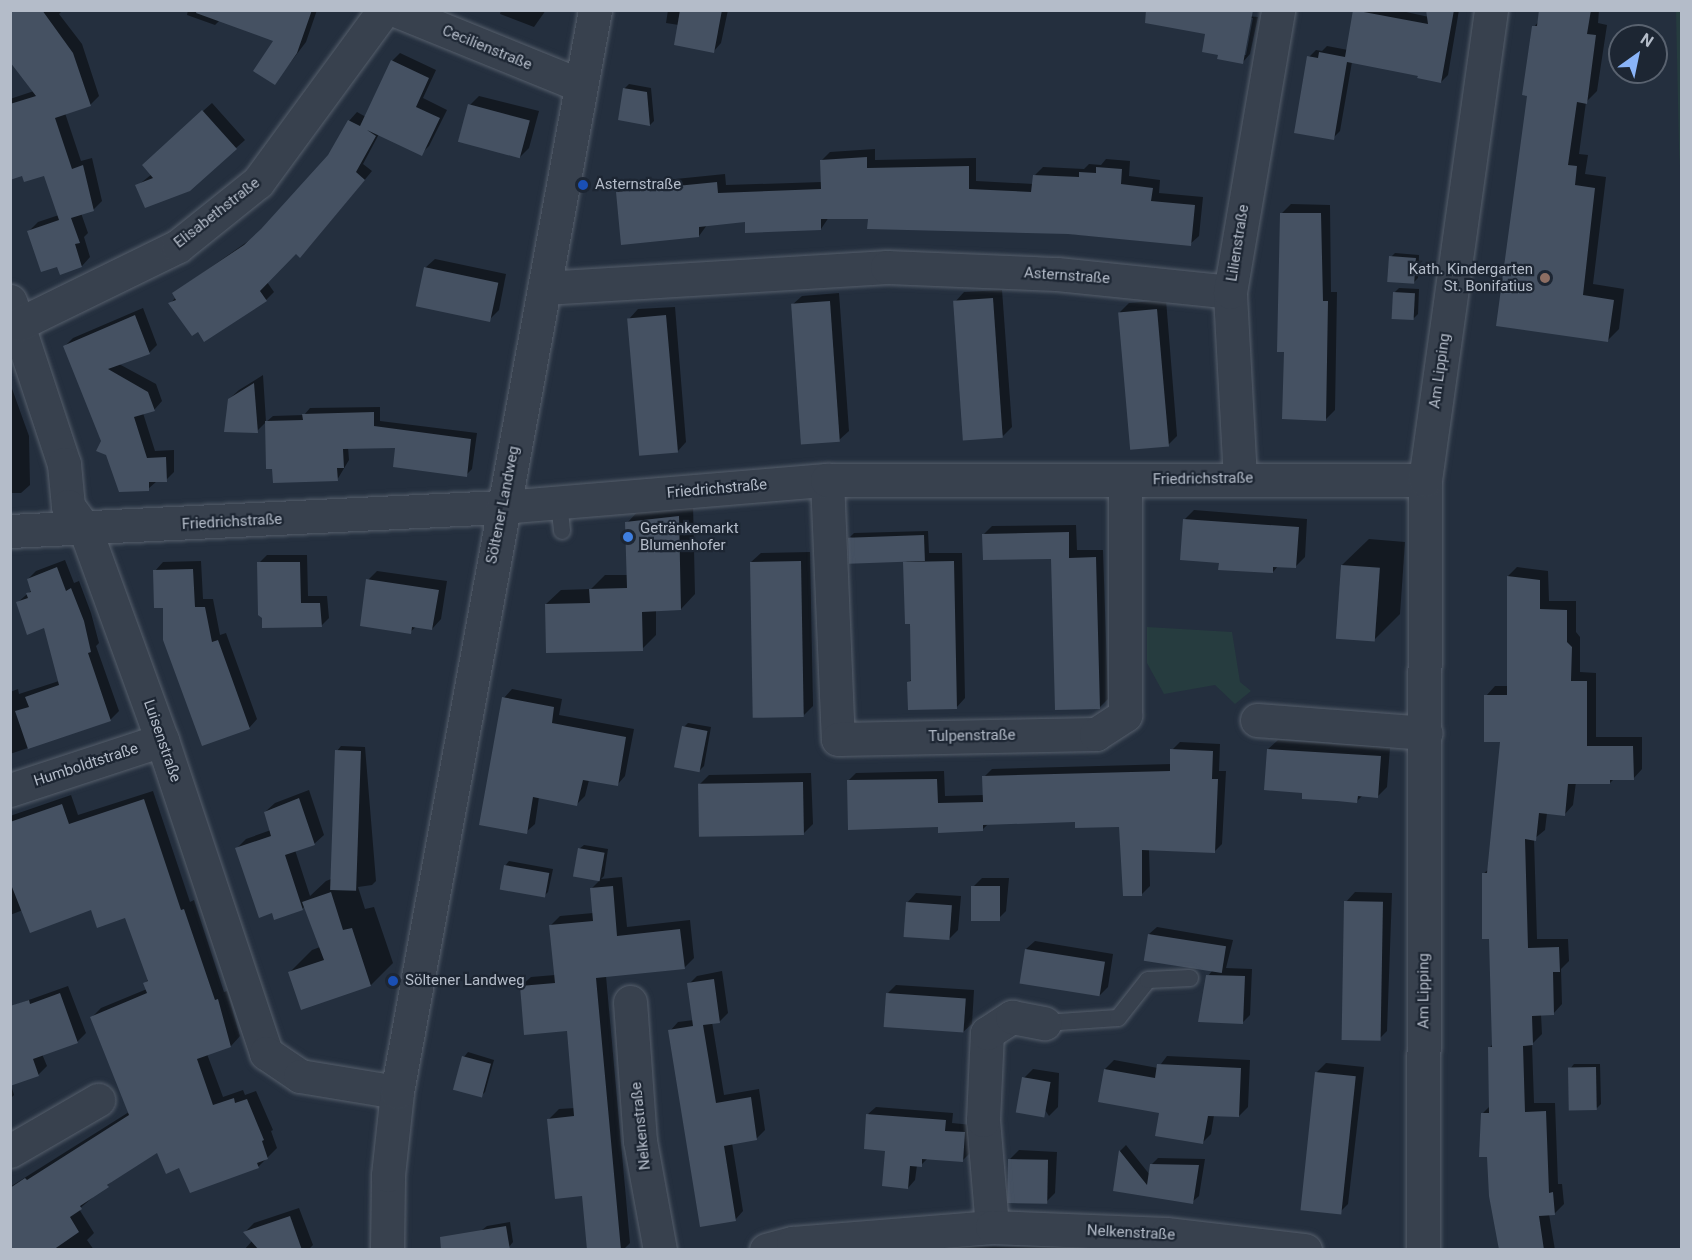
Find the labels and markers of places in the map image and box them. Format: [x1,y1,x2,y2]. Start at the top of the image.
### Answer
place label: Asternstraße [595,176,681,194]
marker: Asternstraße [576,178,590,192]
place label: Kath. Kindergarten St. Bonifatius [1409,260,1533,295]
marker: Kath. Kindergarten St. Bonifatius [1538,271,1552,285]
place label: Getränkemarkt Blumenhofer [640,519,739,554]
marker: Getränkemarkt Blumenhofer [621,530,635,544]
place label: Söltener Landweg [405,972,525,990]
marker: Söltener Landweg [386,974,400,988]

